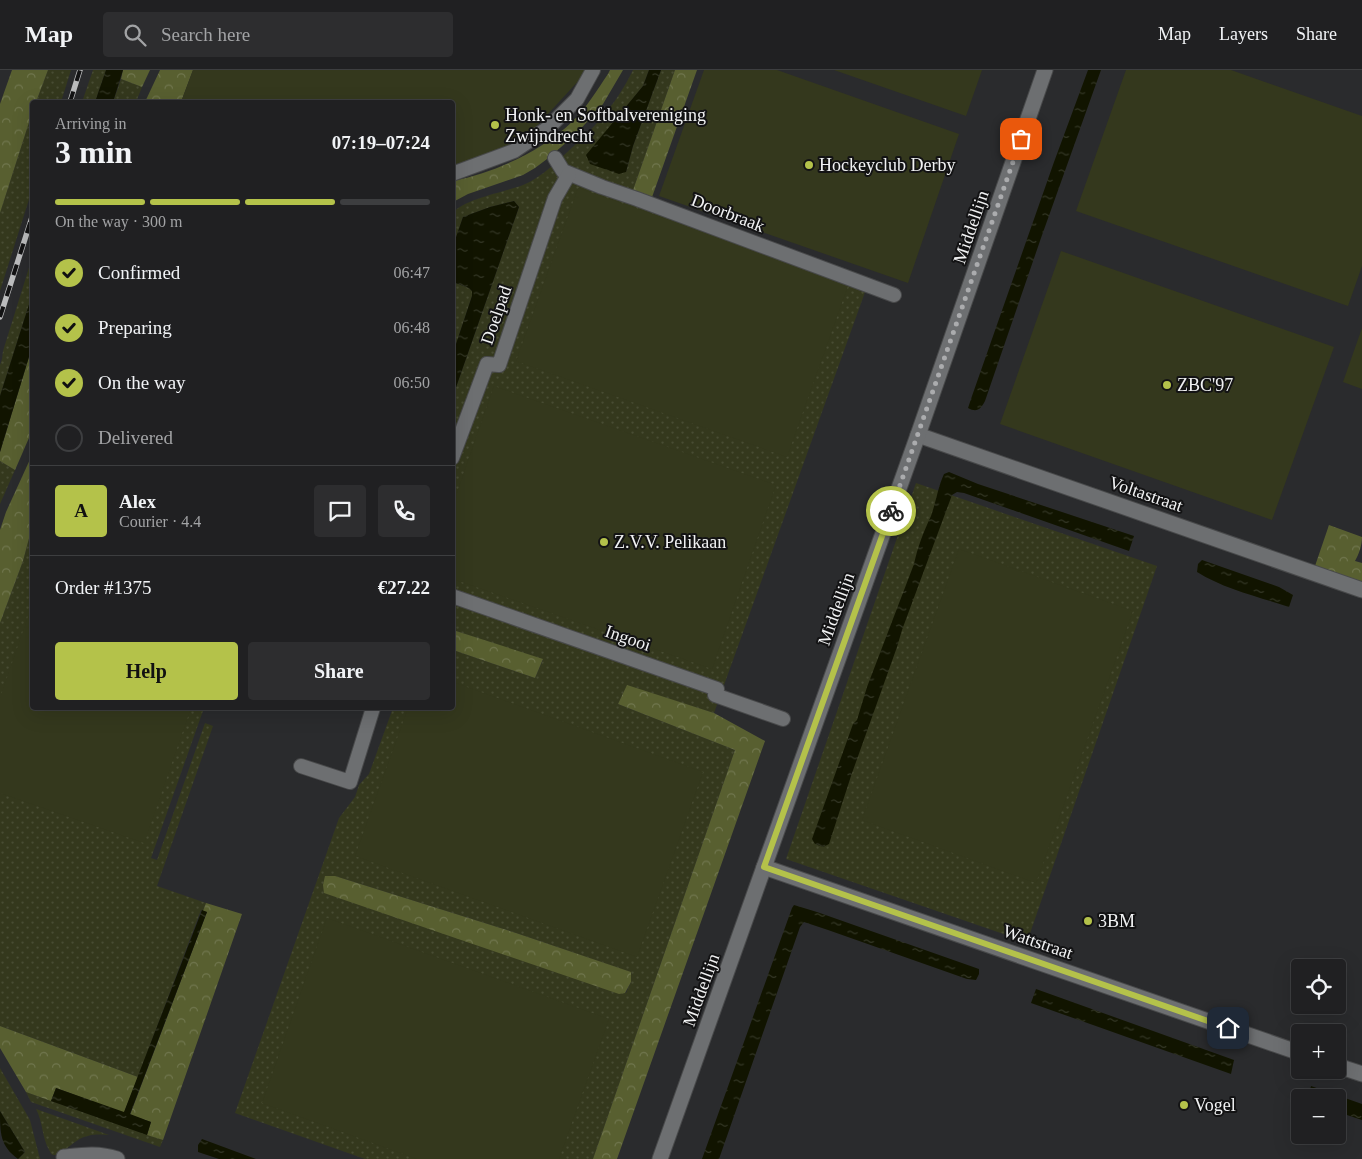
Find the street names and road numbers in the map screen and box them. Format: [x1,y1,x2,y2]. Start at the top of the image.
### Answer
street label: Middellijn [949,188,993,266]
street label: Doorbraak [688,190,768,236]
street label: Doelpad [477,283,515,347]
street label: Voltastraat [1107,472,1185,516]
street label: Middellijn [814,570,858,648]
street label: Ingooi [603,621,653,655]
street label: Wattstraat [1000,921,1076,963]
street label: Middellijn [679,951,723,1029]

